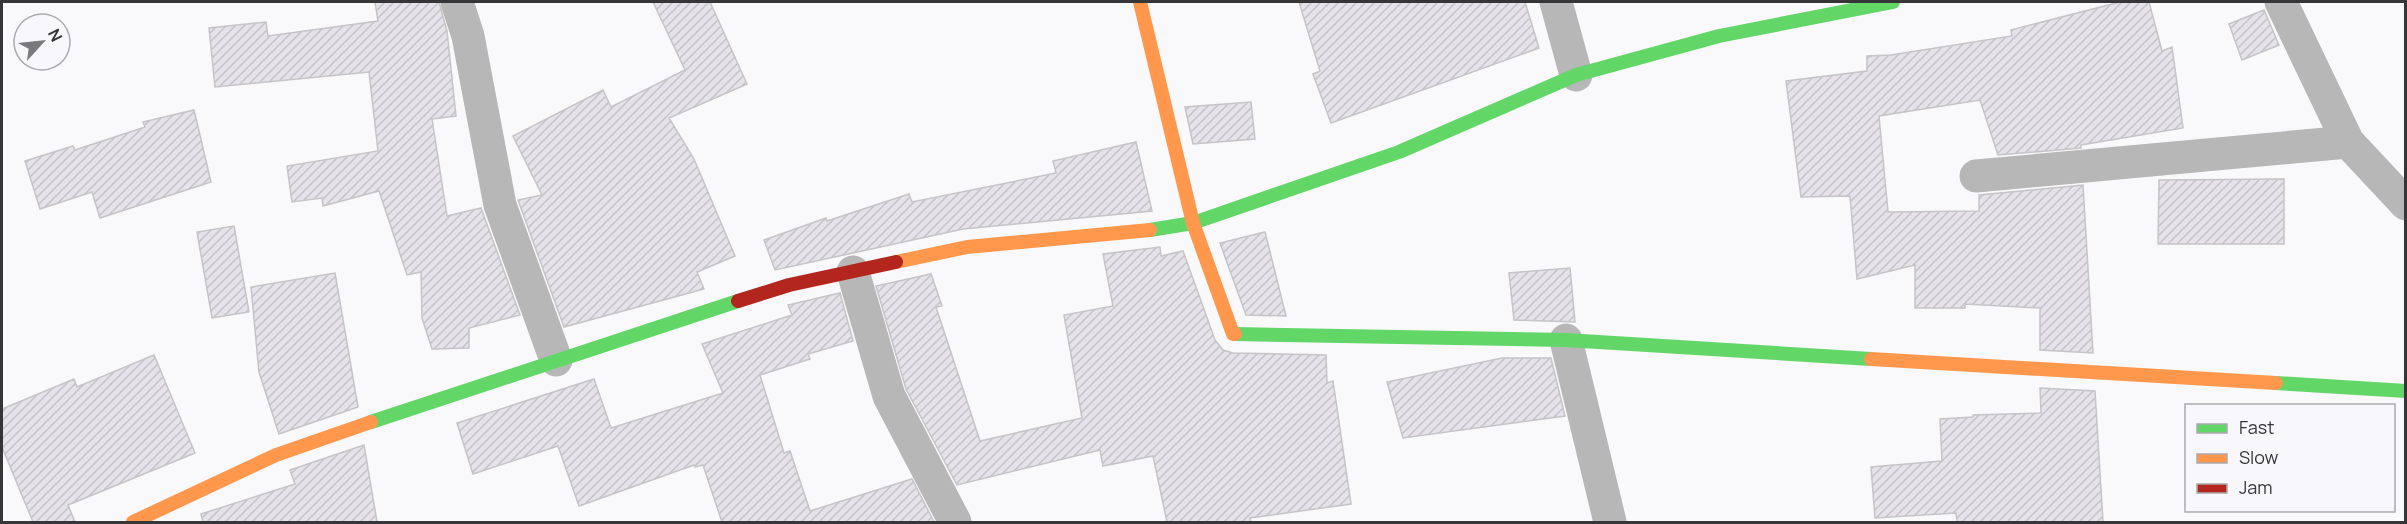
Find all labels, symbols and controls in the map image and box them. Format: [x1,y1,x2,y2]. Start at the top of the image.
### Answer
north arrow [12,12,72,72]
text: N [43,25,68,45]
legend [2185,404,2395,512]
text: Fast [2239,415,2274,439]
text: Slow [2239,445,2279,469]
text: Jam [2239,475,2273,499]

